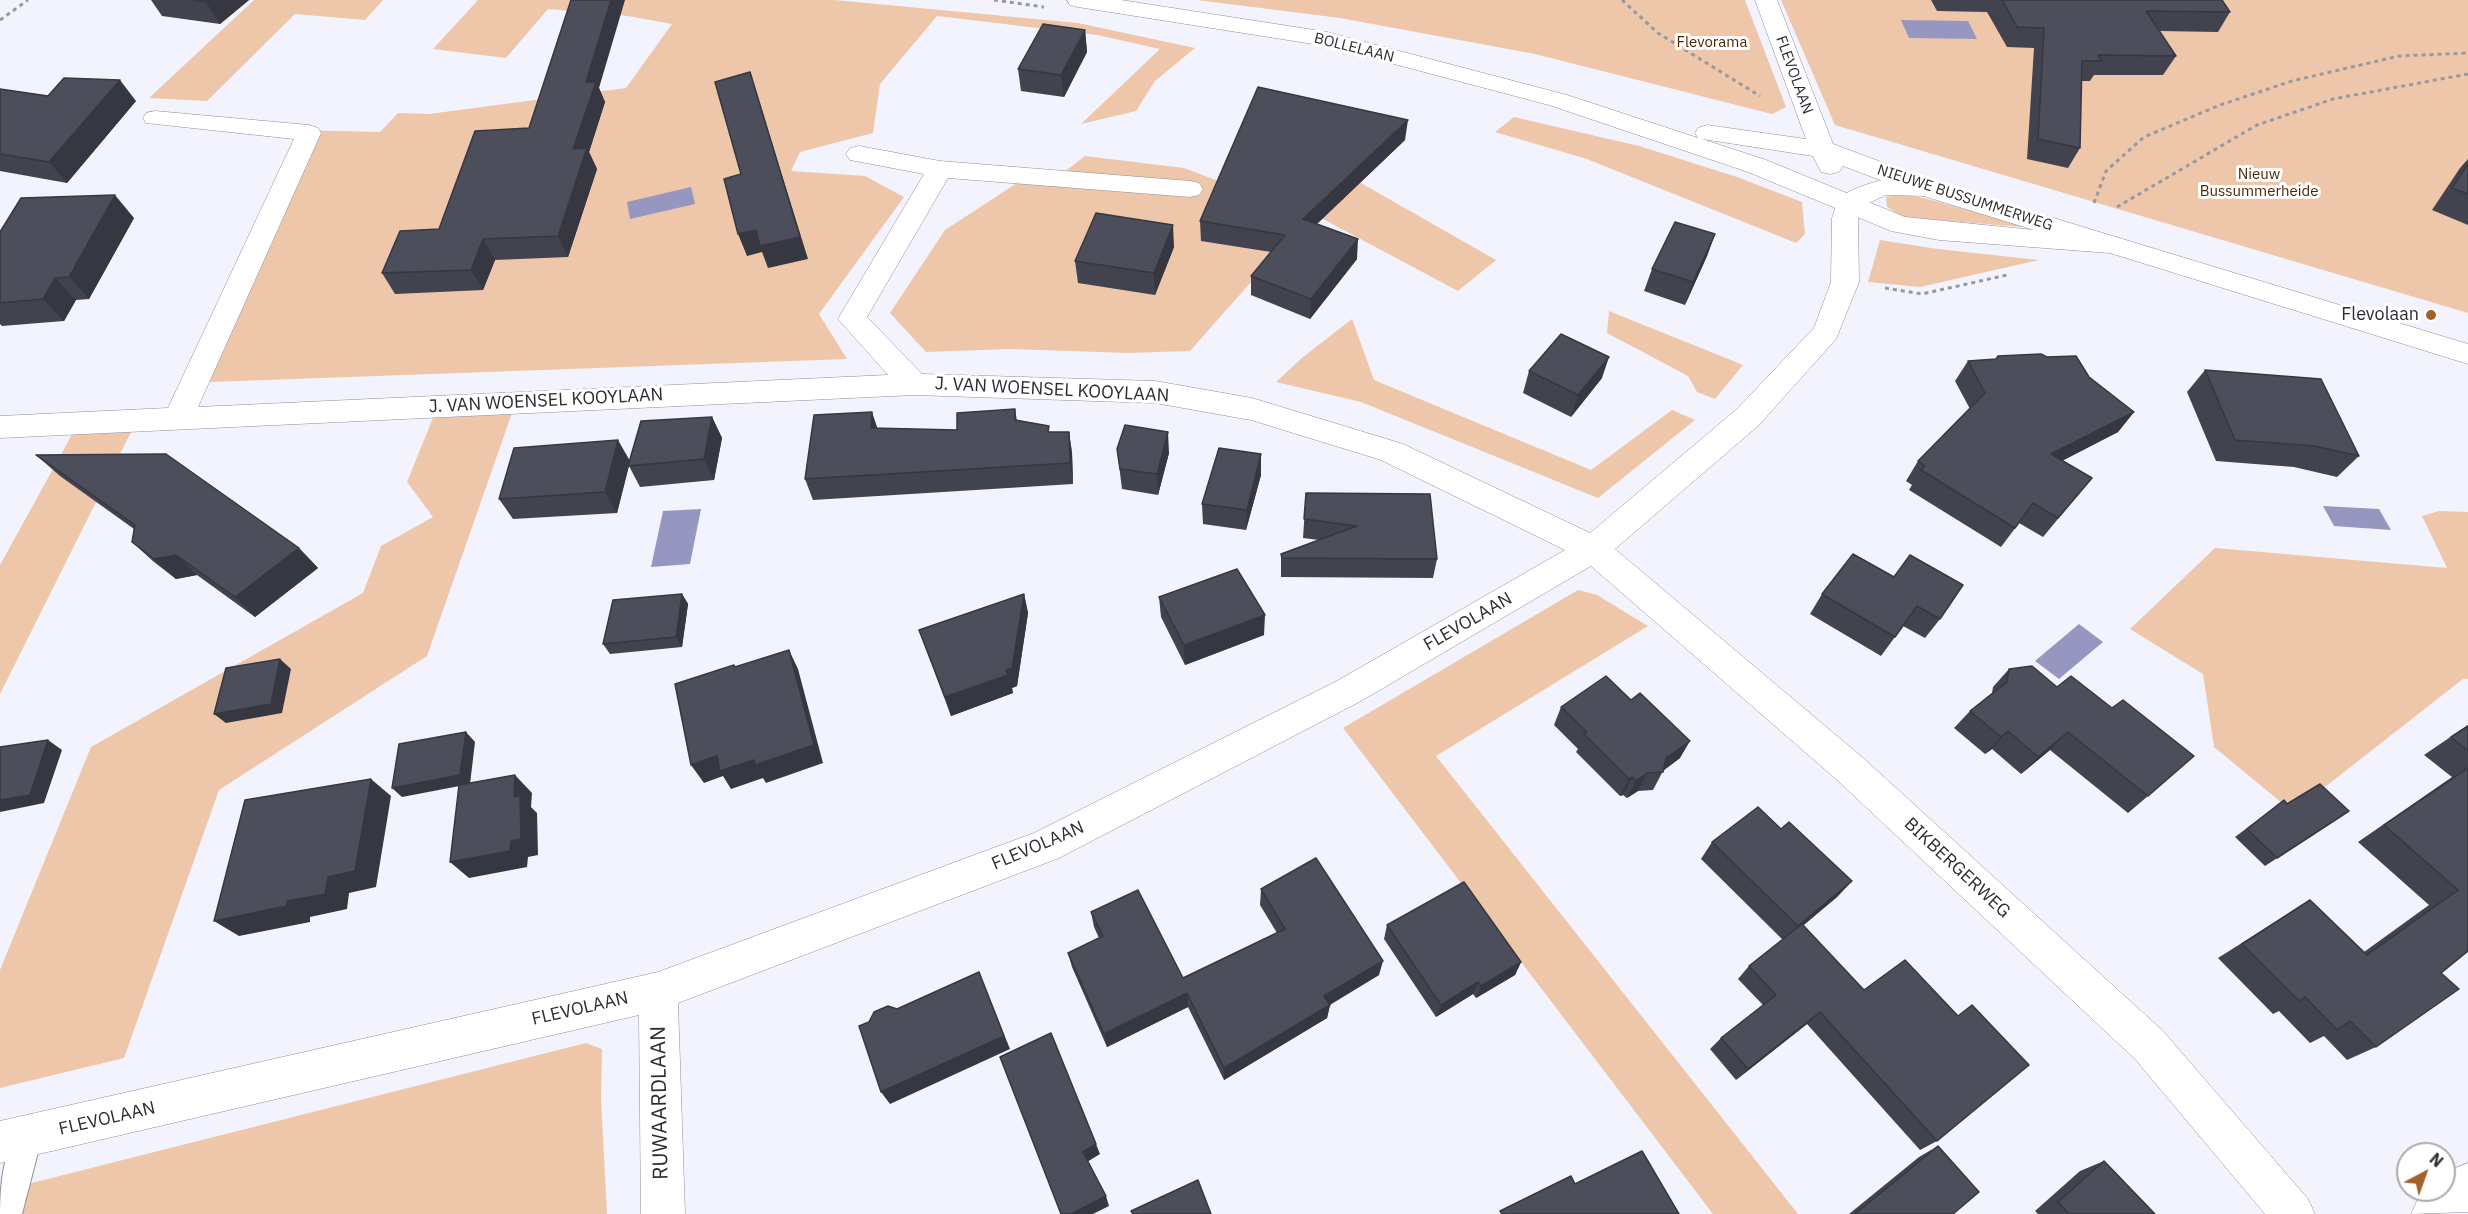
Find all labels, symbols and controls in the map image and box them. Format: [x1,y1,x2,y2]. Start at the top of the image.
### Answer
street label: BOLLELAAN [1312,29,1396,67]
street label: FLEVOLAAN [1772,33,1816,117]
park label: Flevorama [1677,34,1747,52]
street label: NIEUWE BUSSUMMERWEG [1875,161,2055,235]
park label: Nieuw Bussummerheide [2200,166,2318,201]
place label: Flevolaan [2341,304,2419,326]
marker: Flevolaan [2424,308,2438,322]
street label: J. VAN WOENSEL KOOYLAAN [934,373,1170,407]
street label: J. VAN WOENSEL KOOYLAAN [428,384,664,418]
street label: FLEVOLAAN [1420,588,1516,656]
street label: BIKBERGERWEG [1899,813,2015,923]
street label: FLEVOLAAN [989,817,1087,875]
street label: FLEVOLAAN [530,987,630,1031]
street label: RUWAARDLAAN [646,1026,674,1180]
street label: FLEVOLAAN [57,1097,157,1141]
north arrow [2396,1142,2456,1202]
text: N [2426,1149,2447,1171]

